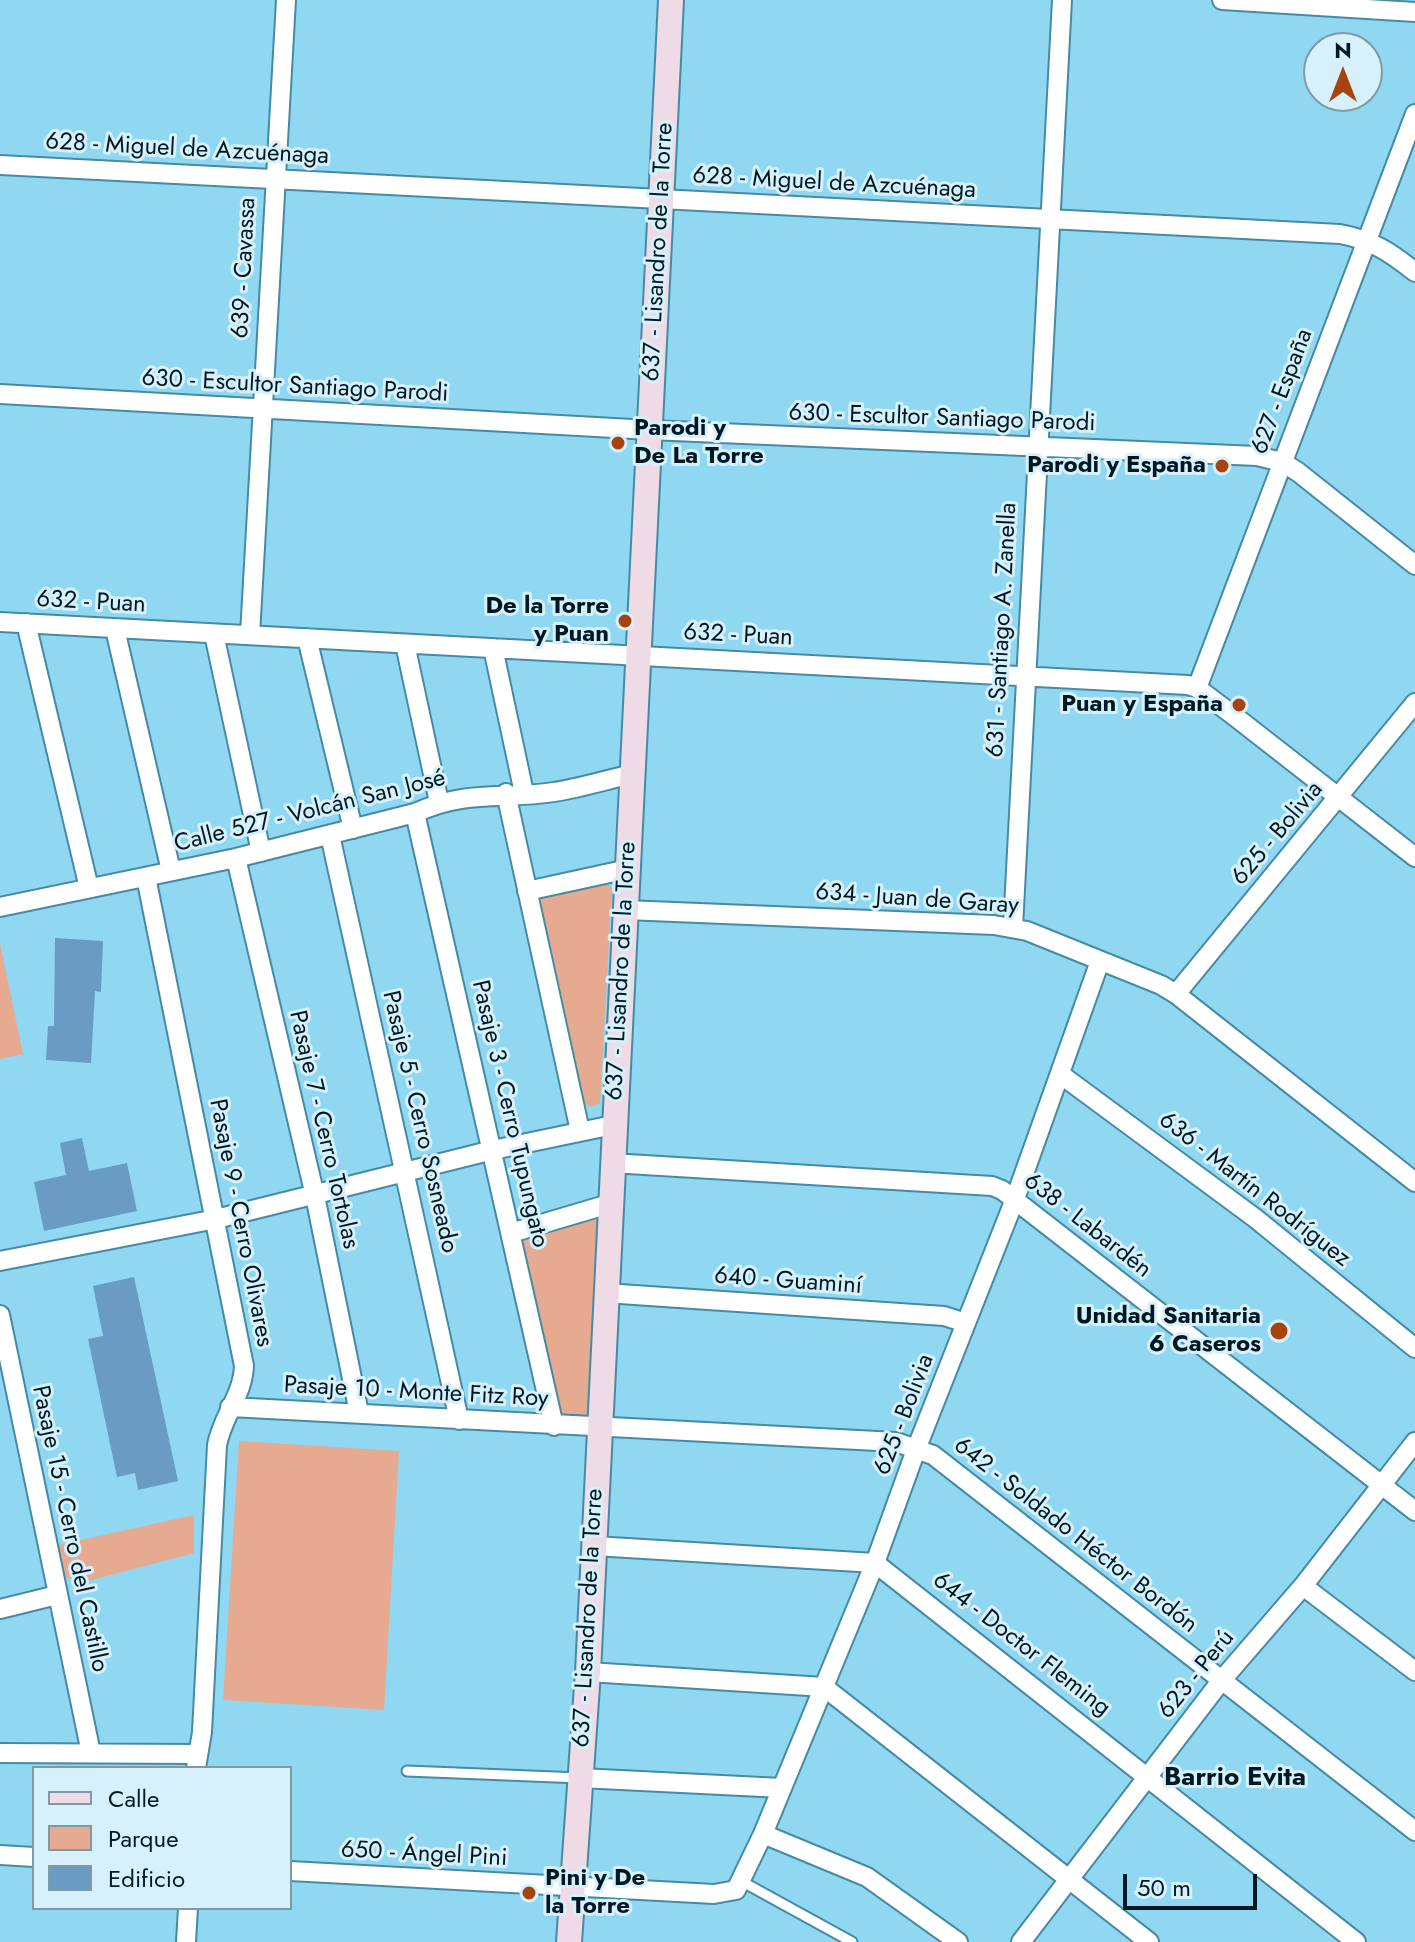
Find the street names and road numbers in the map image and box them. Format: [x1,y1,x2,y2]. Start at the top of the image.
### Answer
street label: 637 - Lisandro de la Torre [638,122,680,382]
street label: 628 - Miguel de Azcuénaga [45,128,329,172]
street label: 628 - Miguel de Azcuénaga [692,162,976,206]
street label: 639 - Cavassa [227,197,263,339]
street label: 627 - España [1246,325,1320,459]
street label: 630 - Escultor Santiago Parodi [141,365,449,409]
street label: 630 - Escultor Santiago Parodi [788,399,1096,439]
street label: 631 - Santiago A. Zanella [982,502,1024,758]
street label: 632 - Puan [36,586,146,620]
street label: 632 - Puan [683,619,793,653]
street label: Calle 527 - Volcán San José [171,764,449,860]
street label: 625 - Bolivia [1226,776,1330,892]
street label: 637 - Lisandro de la Torre [601,841,643,1101]
street label: 634 - Juan de Garay [814,879,1020,921]
street label: Pasaje 3 - Cerro Tupungato [464,978,554,1250]
street label: Pasaje 5 - Cerro Sosneado [375,988,463,1256]
street label: Pasaje 7 - Cerro Tortolas [282,1008,364,1252]
street label: Pasaje 9 - Cerro Olivares [202,1097,278,1349]
street label: 636 - Martín Rodríguez [1152,1106,1356,1274]
street label: 638 - Labardén [1017,1167,1157,1285]
street label: 640 - Guaminí [713,1262,863,1302]
street label: 625 - Bolivia [869,1351,941,1479]
street label: Pasaje 10 - Monte Fitz Roy [283,1372,549,1414]
street label: Pasaje 15 - Cerro del Castillo [25,1383,113,1675]
street label: 642 - Soldado Héctor Bordón [947,1432,1203,1640]
street label: 637 - Lisandro de la Torre [568,1488,610,1748]
street label: 644 - Doctor Fleming [926,1567,1116,1723]
street label: 623 - Perú [1153,1625,1241,1725]
street label: 650 - Ángel Pini [340,1836,508,1874]

